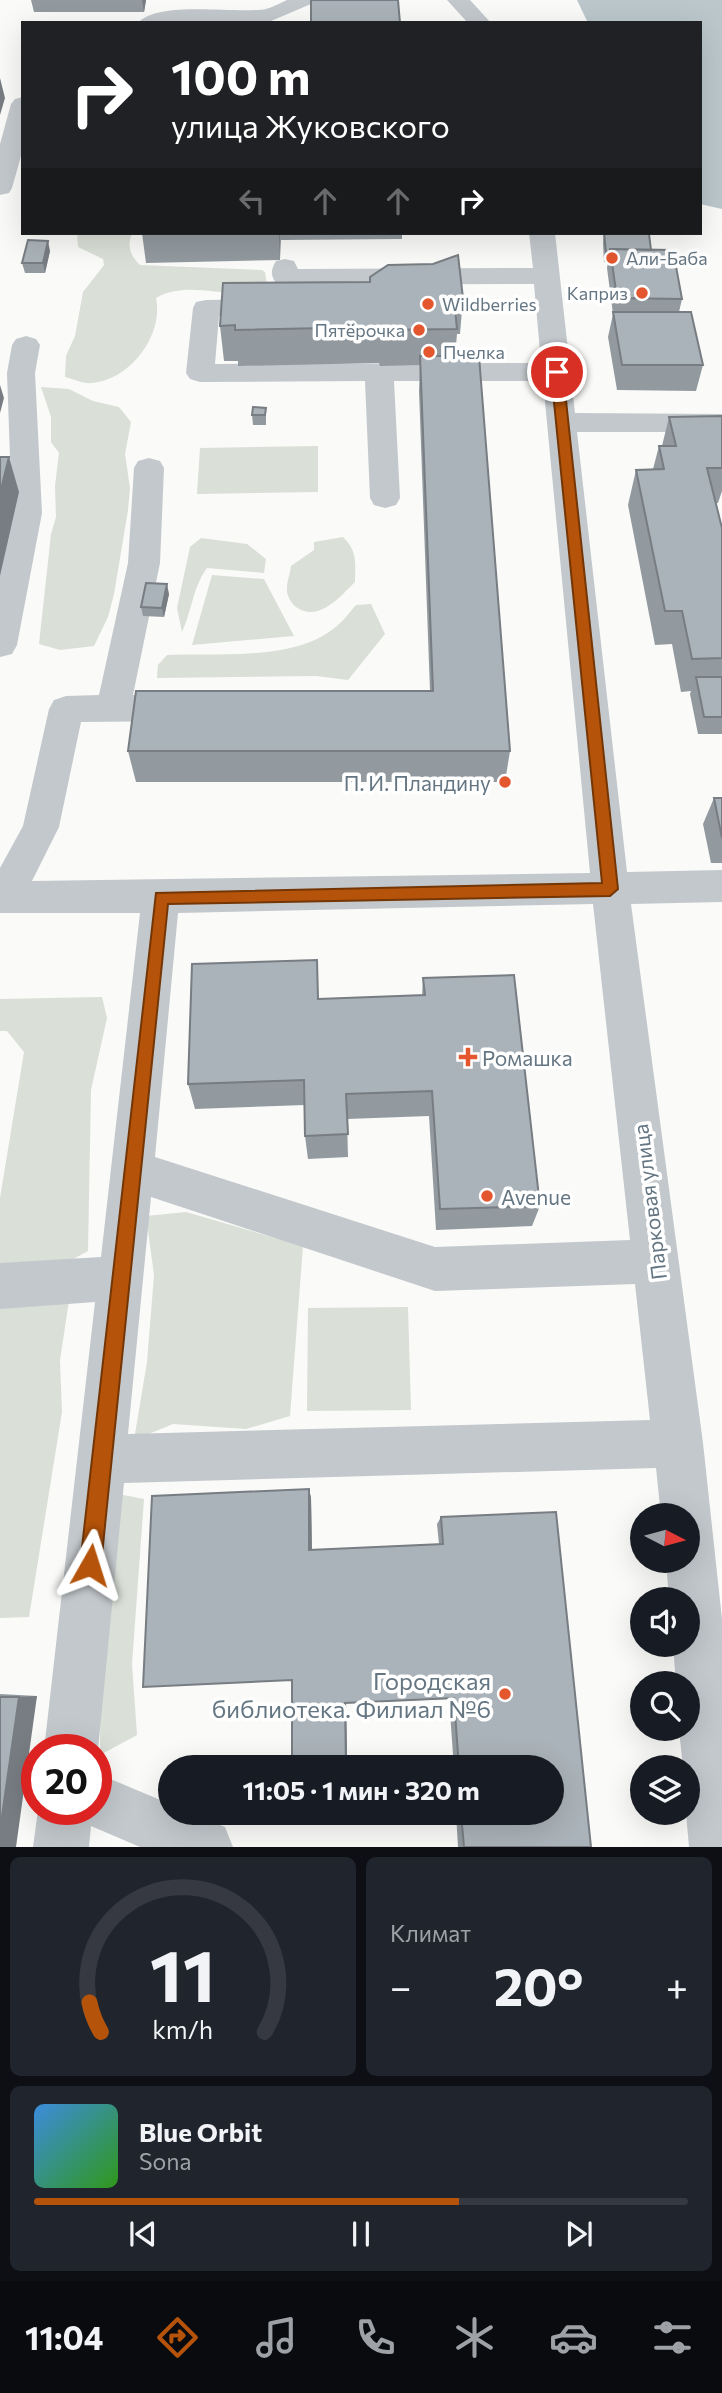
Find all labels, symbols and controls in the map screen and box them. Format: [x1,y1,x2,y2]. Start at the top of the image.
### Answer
text: 100 m [171,45,310,105]
icon: right [56,49,147,140]
text: улица Жуковского [171,105,450,145]
icon: left [233,182,271,220]
icon: ahead [306,182,344,220]
icon: ahead [379,182,417,220]
icon: right [452,182,490,220]
place label: Али-Баба [626,247,708,269]
marker: Али-Баба [604,250,620,266]
place label: Каприз [567,282,628,304]
marker: Каприз [634,285,650,301]
place label: Wildberries [442,293,537,315]
marker: Wildberries [420,296,436,312]
place label: Пятёрочка [314,319,405,341]
marker: Пятёрочка [411,322,427,338]
place label: Пчелка [443,341,505,363]
pin [527,342,587,402]
marker: Пчелка [421,344,437,360]
icon: arrive [538,353,576,391]
place label: П. И. Пландину [344,770,491,795]
marker: П. И. Пландину [497,774,513,790]
place label: Ромашка [482,1045,573,1070]
marker: Ромашка [460,1049,476,1065]
street label: Парковая улица [627,1123,671,1281]
place label: Avenue [501,1184,571,1209]
marker: Avenue [479,1188,495,1204]
north arrow [630,1503,700,1573]
map controls [630,1503,700,1825]
position arrow [53,1528,127,1602]
button: sound [630,1587,700,1657]
place label: Городская библиотека. Филиал №6 [212,1666,491,1723]
button: search [630,1671,700,1741]
marker: Городская библиотека. Филиал №6 [497,1686,513,1702]
speed limit sign: 20 [21,1734,112,1825]
button: layers [630,1755,700,1825]
text: 11:05 · 1 мин · 320 m [242,1774,480,1805]
text: Климат [390,1919,471,1947]
text: 11 [150,1929,216,2018]
text: 20° [494,1953,584,2017]
text: − [390,1962,412,2009]
text: + [666,1962,688,2009]
text: km/h [153,2014,213,2044]
text: Blue Orbit [139,2116,262,2147]
text: Sona [139,2147,191,2175]
icon: previous [124,2215,162,2253]
icon: pause [342,2215,380,2253]
icon: next [560,2215,598,2253]
icon: directions [153,2313,202,2362]
icon: music [252,2313,301,2362]
icon: phone [351,2313,400,2362]
icon: climate [450,2313,499,2362]
icon: car [549,2313,598,2362]
icon: filters [648,2313,697,2362]
text: 11:04 [25,2317,103,2357]

